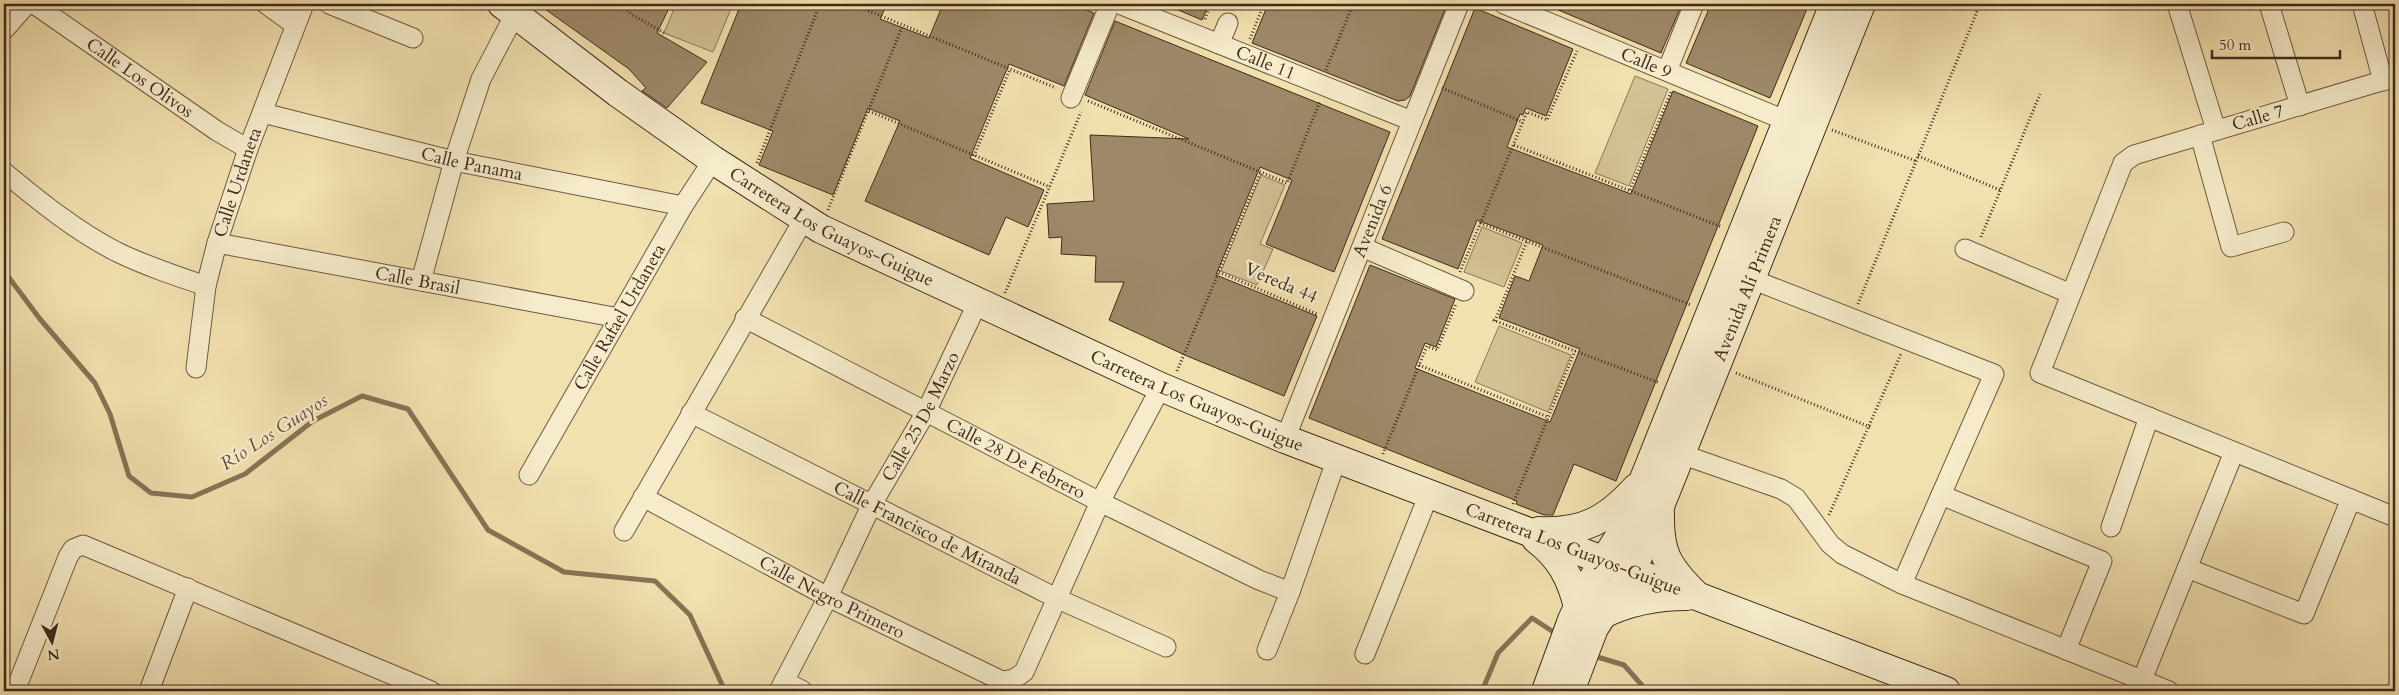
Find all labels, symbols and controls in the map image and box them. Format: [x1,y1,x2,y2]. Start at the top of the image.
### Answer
scale bar [2212,28,2339,60]
street label: Calle Los Olivos [81,32,199,124]
text: 50 m [2219,35,2251,55]
street label: Calle 11 [1232,39,1299,86]
street label: Calle 9 [1617,41,1676,85]
street label: Calle 7 [2229,99,2287,137]
street label: Calle Urdaneta [207,124,268,240]
street label: Calle Panama [418,141,525,187]
street label: Carretera Los Guayos-Guigue [724,161,938,292]
street label: Avenida 6 [1346,180,1398,261]
street label: Avenida Alí Primera [1707,212,1788,365]
street label: Calle Rafael Urdaneta [567,239,671,395]
street label: Vereda 44 [1241,256,1321,310]
street label: Calle Brasil [373,260,463,301]
street label: Carretera Los Guayos-Guigue [1086,343,1307,457]
street label: Calle 25 De Marzo [876,347,965,486]
water label: Río Los Guayos [215,387,333,477]
street label: Calle 28 De Febrero [942,412,1090,505]
street label: Calle Francisco de Miranda [829,475,1026,591]
street label: Carretera Los Guayos-Guigue [1462,496,1686,602]
street label: Calle Negro Primero [755,550,909,645]
north arrow [28,618,78,668]
text: N [46,644,61,665]

